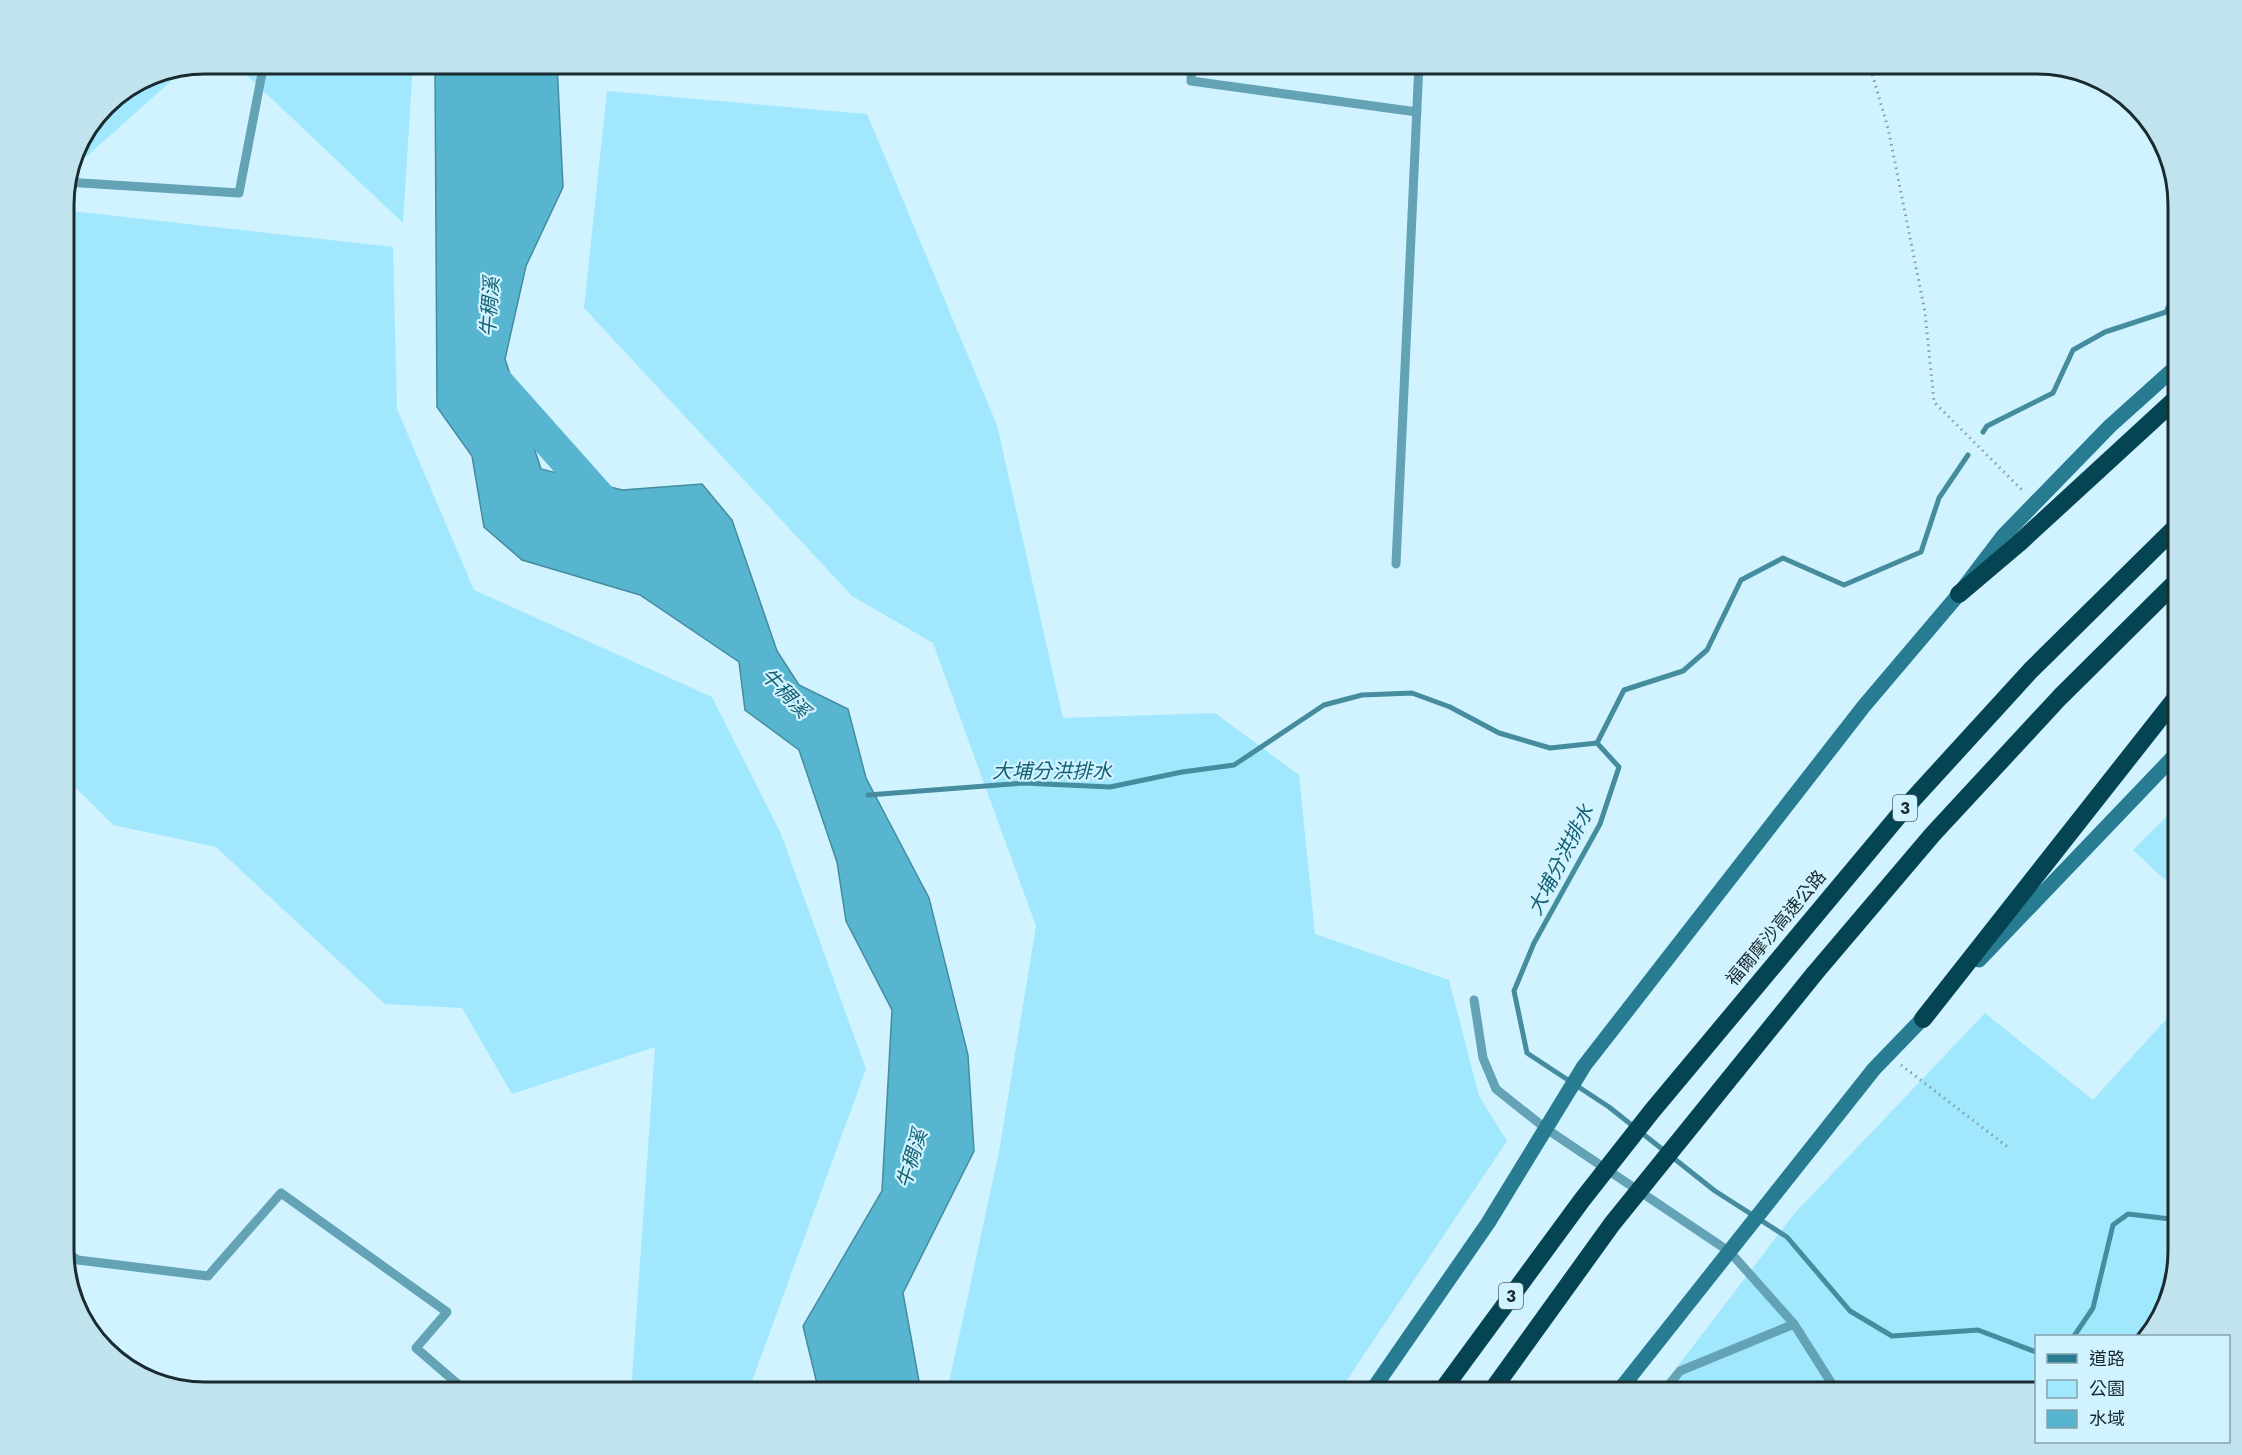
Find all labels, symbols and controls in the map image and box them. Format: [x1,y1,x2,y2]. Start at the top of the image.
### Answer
water label: 牛稠溪 [473,273,507,338]
water label: 牛稠溪 [754,661,818,727]
water label: 大埔分洪排水 [992,757,1113,786]
road number: 3 [1893,795,1917,821]
water label: 大埔分洪排水 [1521,799,1602,920]
street label: 福爾摩沙高速公路 [1720,864,1832,992]
water label: 牛稠溪 [889,1123,936,1192]
road number: 3 [1499,1283,1523,1309]
legend [2035,1335,2230,1443]
text: 道路 [2089,1346,2125,1372]
text: 公園 [2089,1376,2125,1402]
text: 水域 [2089,1406,2125,1432]

